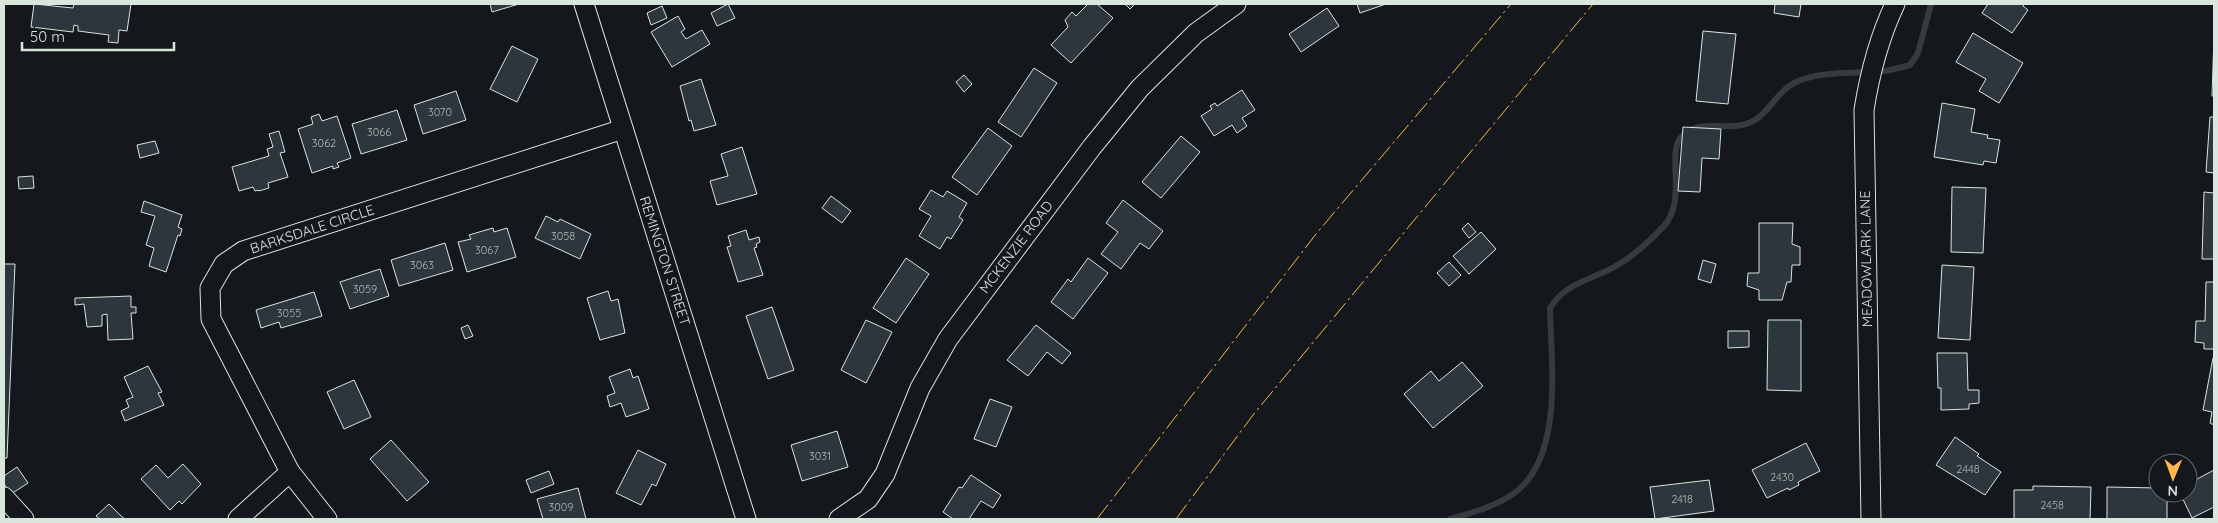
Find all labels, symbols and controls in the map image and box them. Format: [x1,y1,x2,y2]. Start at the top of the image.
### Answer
scale bar [22,20,175,52]
text: 50 m [30,27,65,46]
house number: 3070 [428,105,452,119]
house number: 3066 [367,125,391,139]
house number: 3062 [312,136,336,150]
street label: MEADOWLARK LANE [1856,190,1876,327]
street label: REMINGTON STREET [636,194,694,328]
street label: MCKENZIE ROAD [975,197,1057,297]
street label: BARKSDALE CIRCLE [248,200,376,258]
house number: 3058 [551,229,575,243]
house number: 3067 [475,243,499,257]
house number: 3063 [410,258,434,272]
house number: 3059 [353,282,377,296]
house number: 3055 [277,306,301,320]
house number: 3031 [809,449,831,463]
north arrow [2148,453,2198,503]
house number: 2448 [1956,462,1980,476]
house number: 2430 [1770,470,1794,484]
text: N [2167,482,2178,500]
house number: 2418 [1671,492,1693,506]
house number: 2458 [2040,498,2064,512]
house number: 3009 [549,500,574,514]

